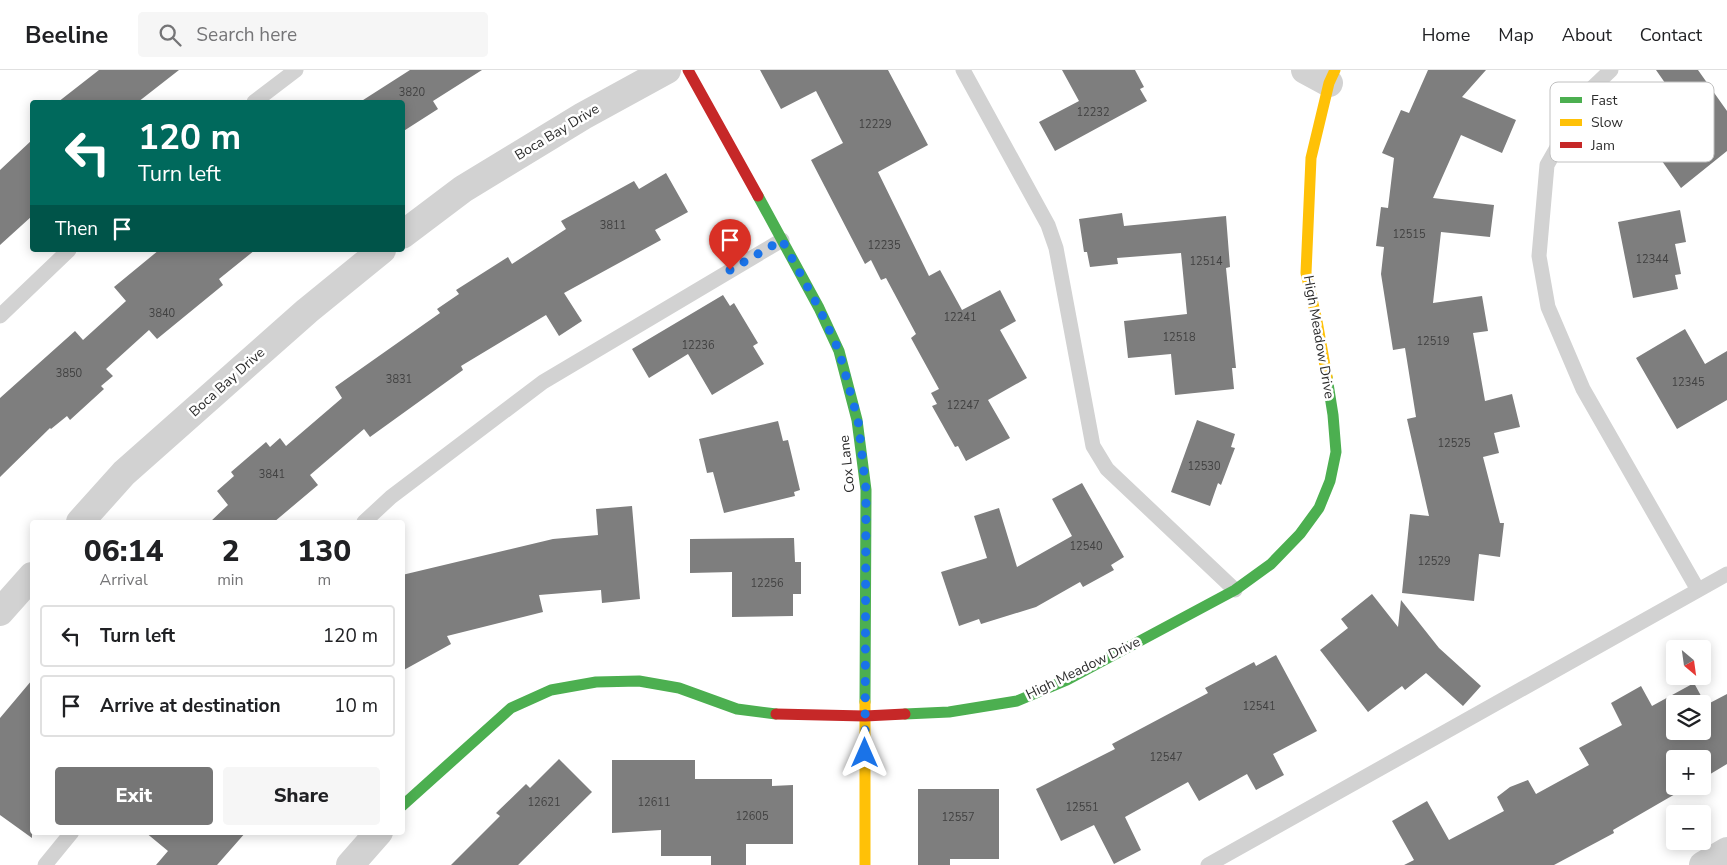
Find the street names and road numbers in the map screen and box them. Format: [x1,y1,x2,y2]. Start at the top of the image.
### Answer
street label: Boca Bay Drive [511,99,603,165]
street label: High Meadow Drive [1299,274,1339,400]
street label: Boca Bay Drive [185,343,269,421]
street label: Cox Lane [835,434,859,494]
street label: High Meadow Drive [1023,632,1143,704]

